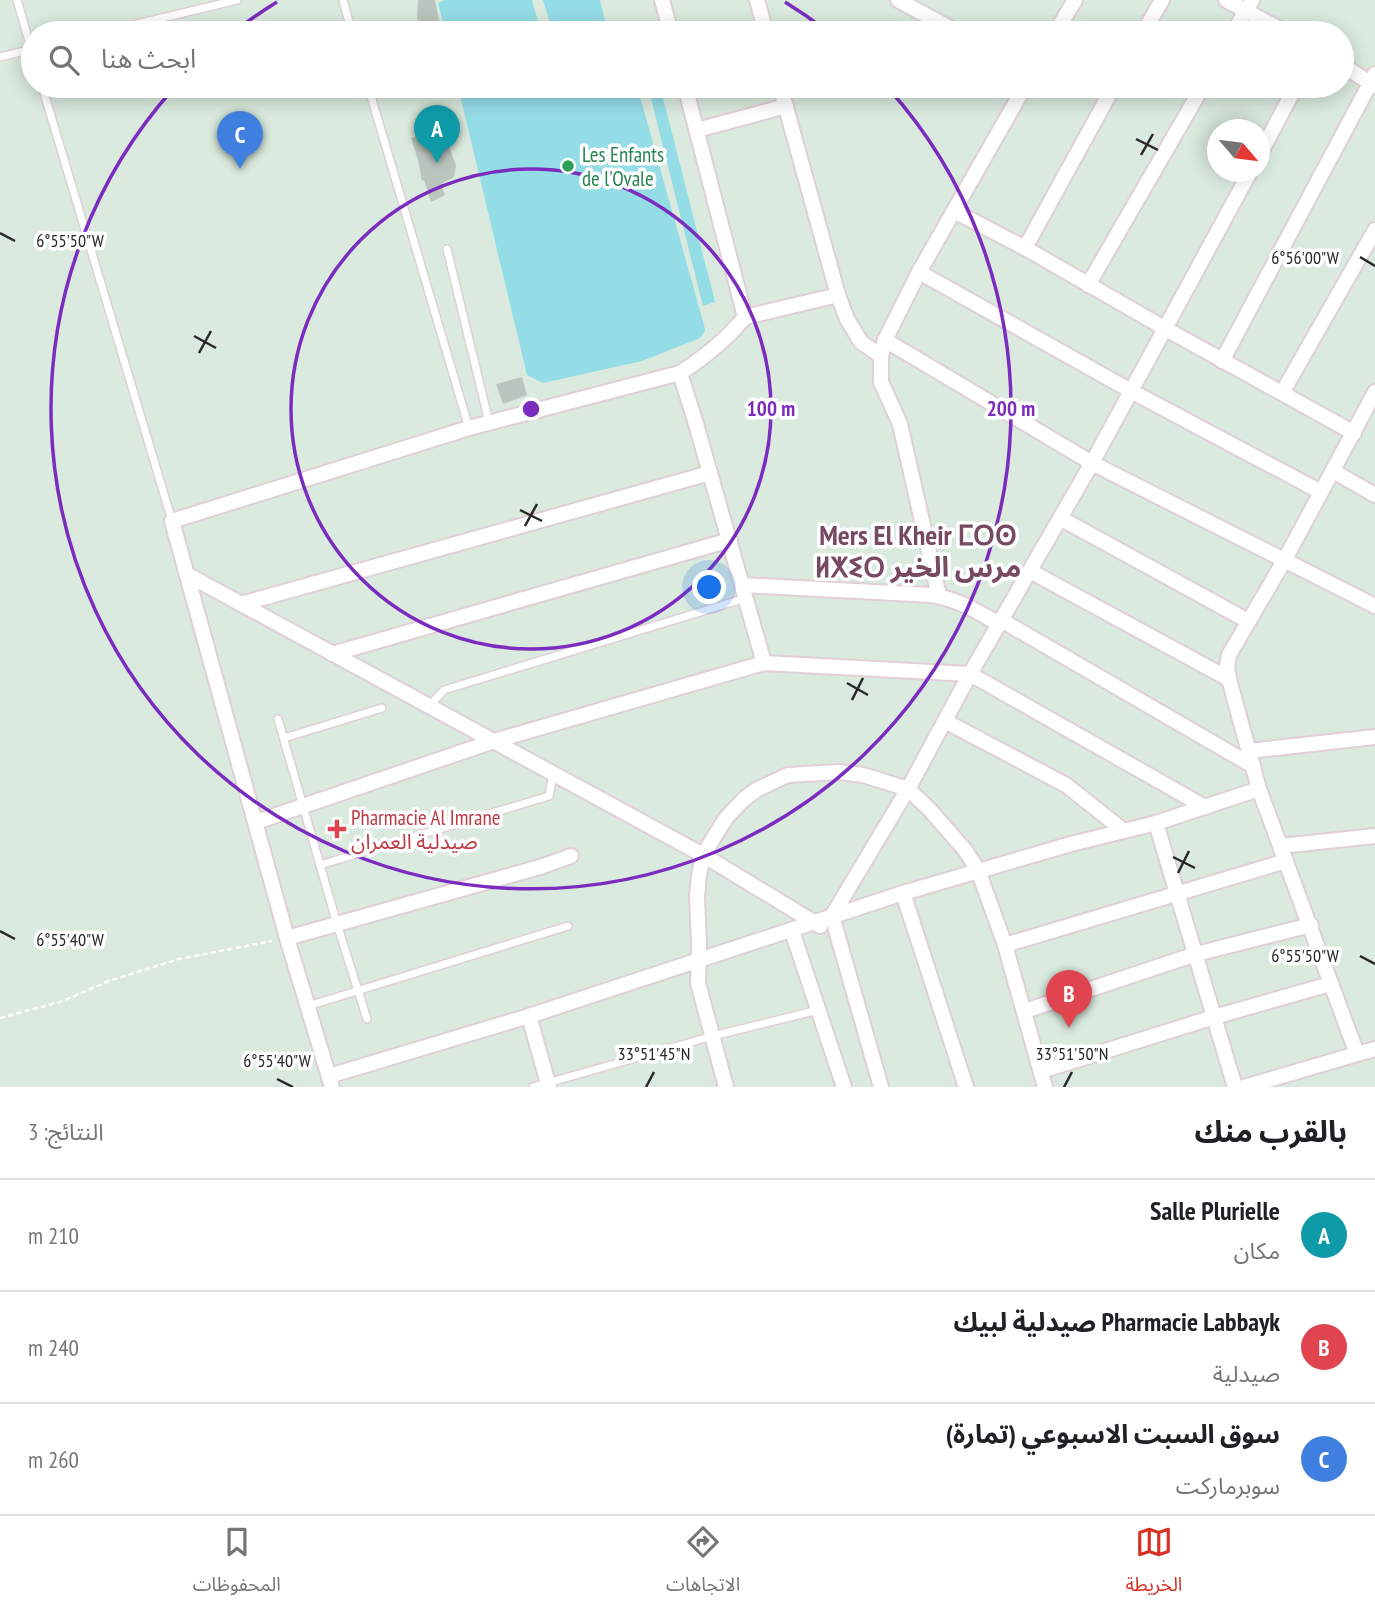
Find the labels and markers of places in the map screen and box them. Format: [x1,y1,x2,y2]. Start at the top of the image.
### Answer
pin: A [414,105,460,163]
pin: C [217,111,263,169]
place label: Les Enfants de l'Ovale [582,141,664,192]
marker: Les Enfants de l'Ovale [560,158,576,174]
centre of rings [519,397,543,421]
place label: Pharmacie Al Imrane صيدلية العمران [351,804,500,855]
marker: Pharmacie Al Imrane صيدلية العمران [329,821,345,837]
pin: B [1046,970,1092,1028]

